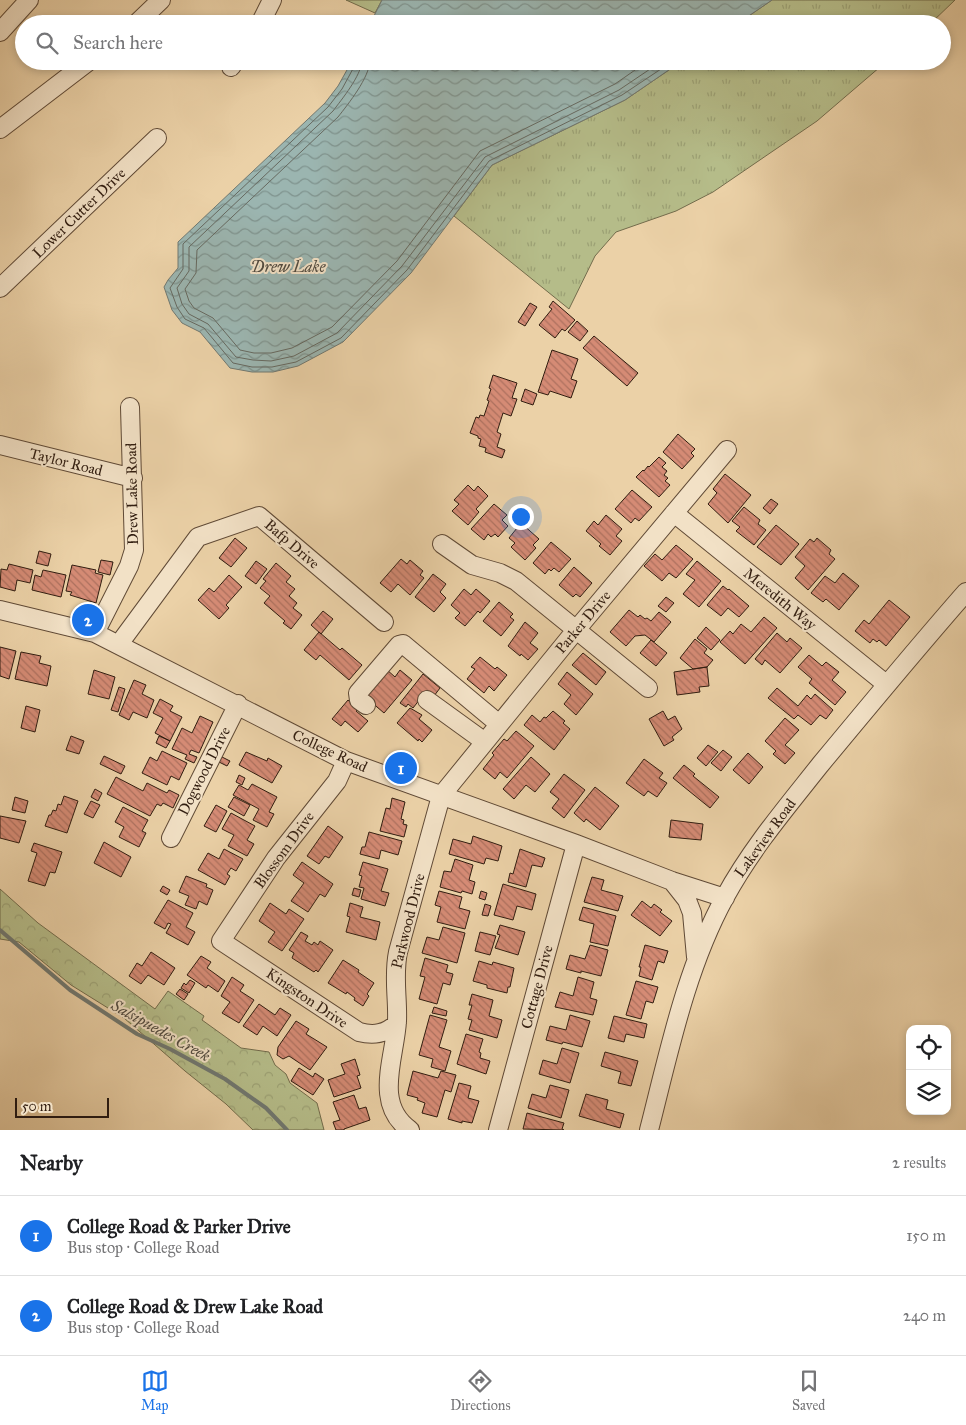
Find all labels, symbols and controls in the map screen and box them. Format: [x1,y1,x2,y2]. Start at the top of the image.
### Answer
search box [15,15,951,70]
icon: search [33,29,61,57]
text: Search here [73,31,163,54]
street label: Lower Cutter Drive [29,164,129,262]
water label: Drew Lake [251,257,326,276]
street label: Drew Lake Road [122,442,142,545]
street label: Taylor Road [27,444,105,480]
your location [508,504,534,530]
street label: Bafp Drive [261,515,323,573]
street label: Meredith Way [740,564,821,634]
street label: Parker Drive [551,587,615,657]
pin: 2 [72,601,104,639]
street label: Dogwood Drive [174,724,234,818]
street label: College Road [290,726,371,776]
pin: 1 [385,749,417,787]
street label: Lakeview Road [730,795,800,881]
street label: Blossom Drive [250,808,318,892]
street label: Parkwood Drive [387,871,429,971]
street label: Cottage Drive [517,943,557,1031]
street label: Kingston Drive [263,964,351,1032]
water label: Salsipuedes Creek [107,995,213,1066]
map controls [906,1025,951,1115]
button: locate [906,1025,951,1070]
button: layers [906,1070,951,1115]
scale bar [15,1095,109,1118]
text: 50 m [22,1098,51,1115]
text: Nearby [20,1150,83,1176]
text: 2 results [892,1153,946,1172]
text: College Road & Parker Drive [67,1215,291,1238]
text: 1 [33,1226,39,1245]
text: 150 m [906,1226,946,1245]
text: Bus stop · College Road [67,1238,219,1257]
text: College Road & Drew Lake Road [67,1295,323,1318]
text: 2 [32,1306,40,1325]
text: 240 m [903,1306,946,1325]
text: Bus stop · College Road [67,1318,219,1337]
tab: Map [141,1367,169,1414]
tab: Directions [450,1367,511,1414]
tab: Saved [792,1367,825,1414]

